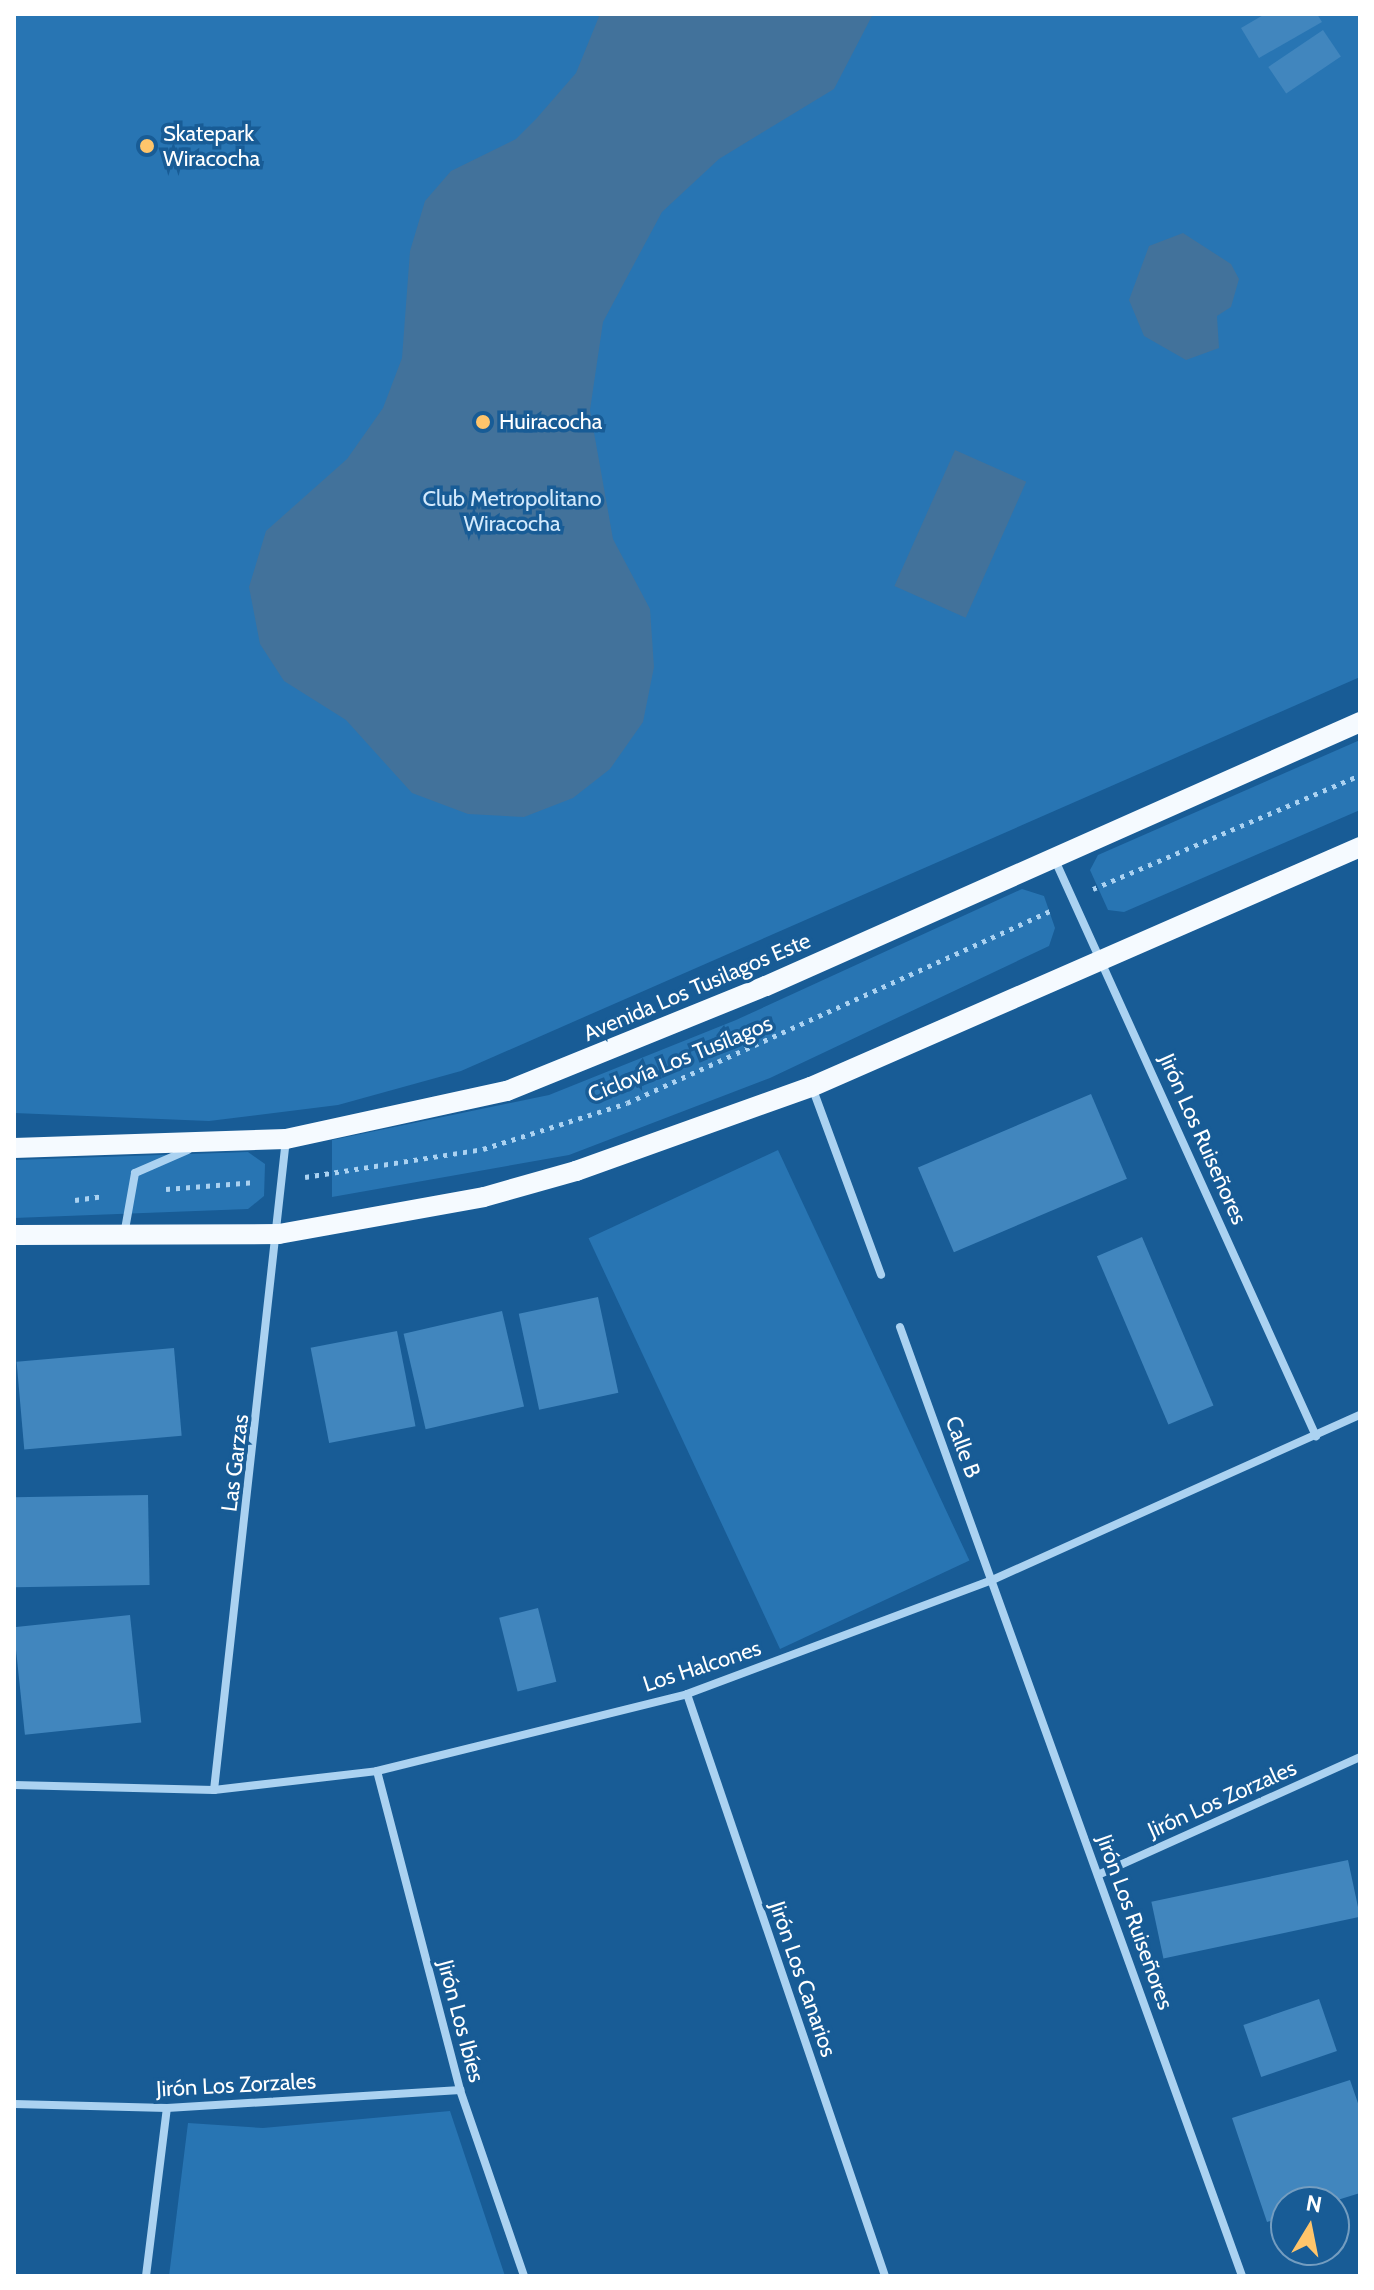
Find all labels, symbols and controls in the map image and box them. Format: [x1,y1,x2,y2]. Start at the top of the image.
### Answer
place label: Skatepark Wiracocha [163,120,260,172]
marker: Skatepark Wiracocha [138,137,156,155]
place label: Huiracocha [499,409,602,435]
marker: Huiracocha [474,413,492,431]
park label: Club Metropolitano Wiracocha [422,485,602,536]
street label: Avenida Los Tusilagos Este [580,927,814,1047]
street label: Ciclovía Los Tusílagos [584,1010,776,1108]
street label: Jirón Los Ruiseñores [1154,1050,1252,1228]
street label: Las Garzas [216,1413,254,1513]
street label: Calle B [940,1413,986,1481]
street label: Los Halcones [640,1635,764,1697]
street label: Jirón Los Zorzales [1144,1754,1300,1844]
street label: Jirón Los Ruiseñores [1091,1831,1179,2013]
street label: Jirón Los Canarios [764,1898,842,2060]
street label: Jirón Los Ibíes [432,1957,490,2085]
street label: Jirón Los Zorzales [155,2068,317,2102]
north arrow [1270,2186,1350,2266]
text: N [1304,2189,1324,2218]

